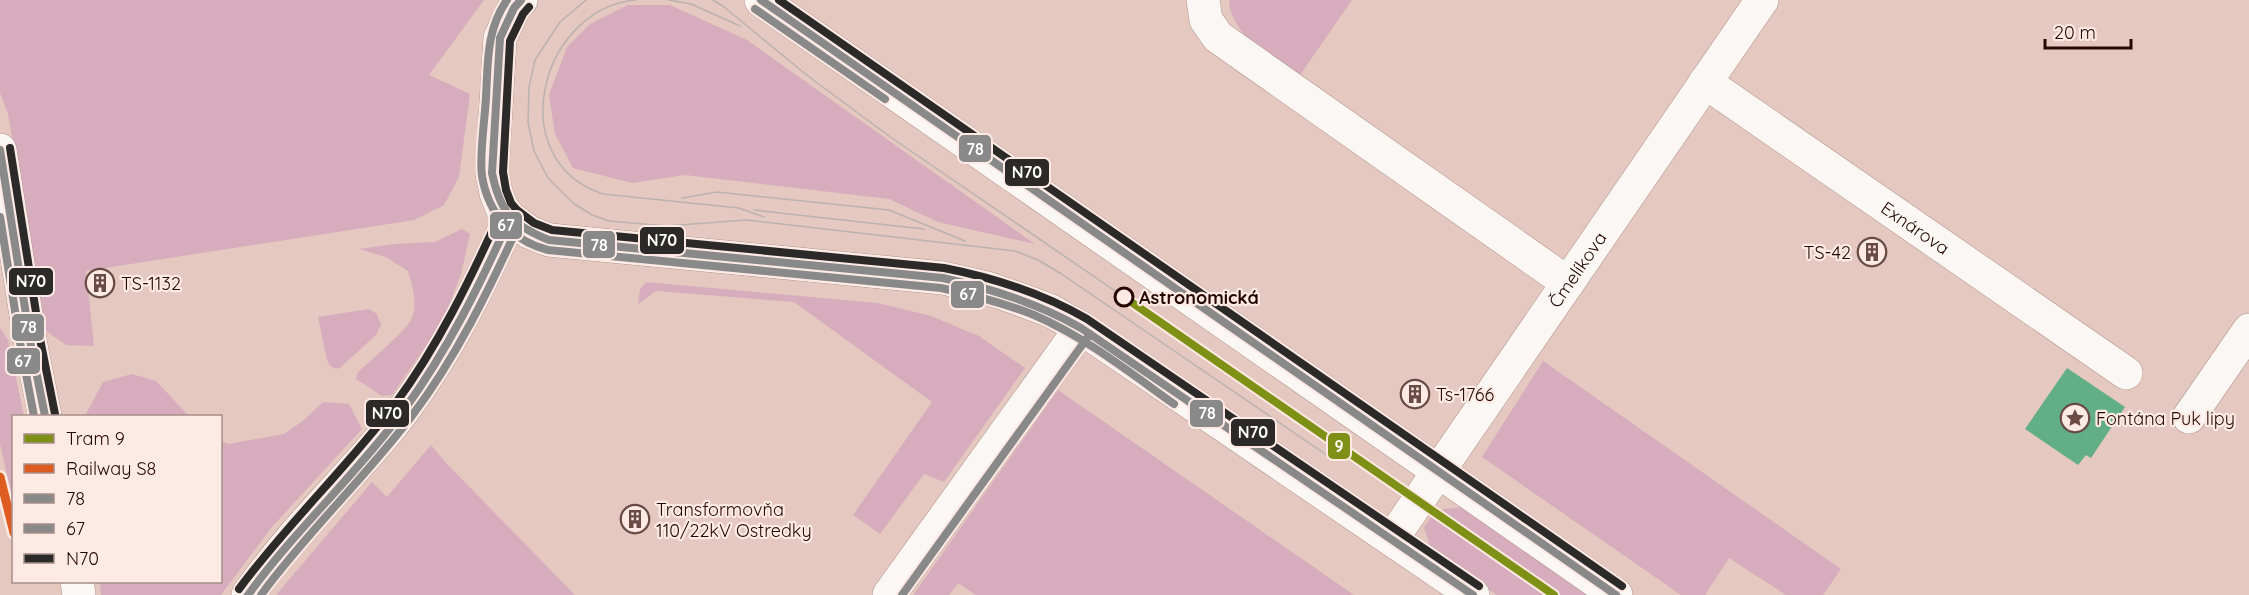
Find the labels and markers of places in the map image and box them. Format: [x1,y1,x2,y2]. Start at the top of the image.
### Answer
building icon: TS-42 [1856,236,1888,268]
place label: TS-42 [1804,241,1851,264]
building icon: TS-1132 [84,267,116,299]
place label: TS-1132 [121,272,181,295]
place label: Astronomická [1139,286,1259,309]
marker: Astronomická [1114,287,1134,307]
building icon: Ts-1766 [1399,378,1431,410]
place label: Ts-1766 [1436,383,1494,406]
place icon: Fontána Puk lipy [2059,402,2091,434]
place label: Fontána Puk lipy [2096,407,2235,430]
place label: Transformovňa 110/22kV Ostredky [656,498,812,542]
building icon: Transformovňa 110/22kV Ostredky [619,503,651,535]

